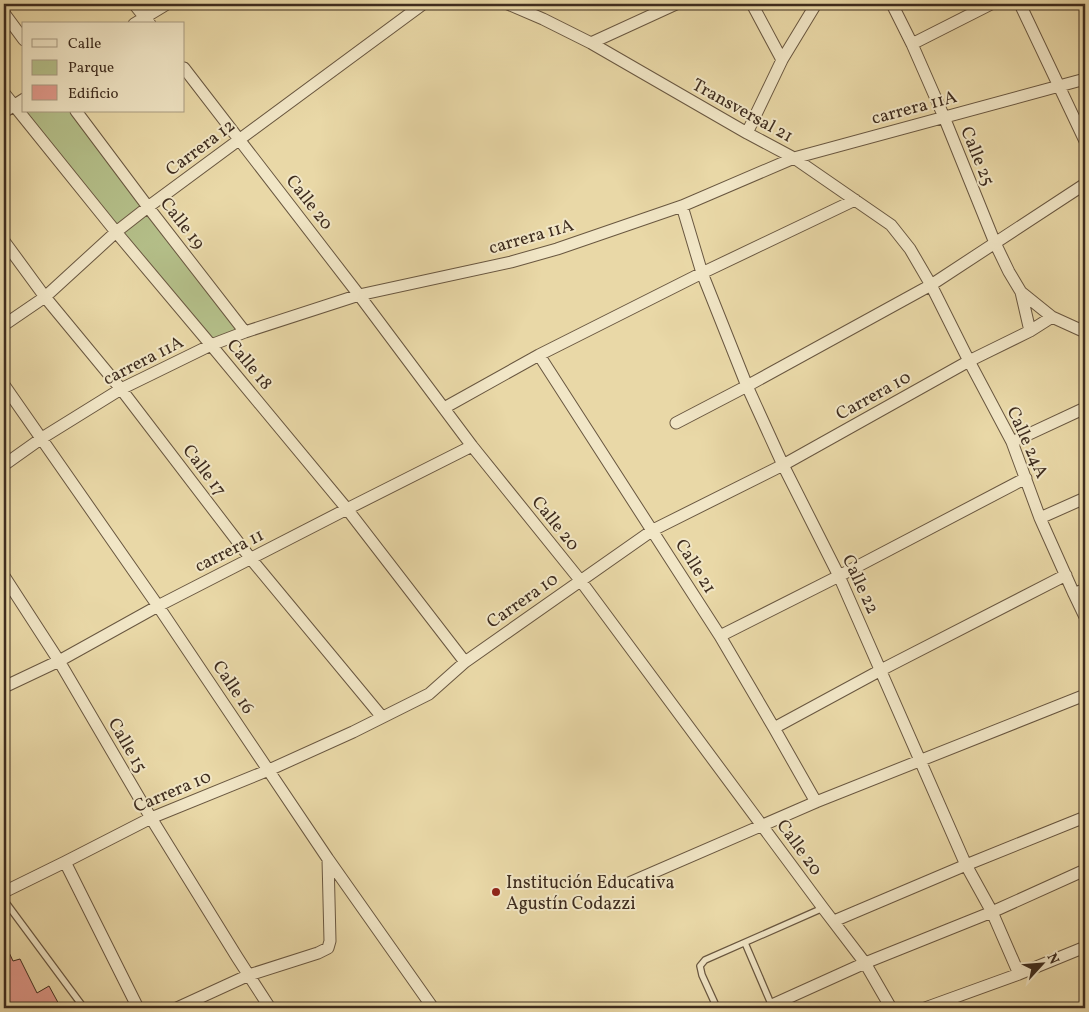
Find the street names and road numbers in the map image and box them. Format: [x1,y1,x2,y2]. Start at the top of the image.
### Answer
street label: Transversal 21 [687,73,797,149]
street label: carrera 11A [869,85,960,132]
street label: Carrera 12 [161,114,241,183]
street label: Calle 25 [953,123,1000,190]
street label: Calle 20 [279,170,338,236]
street label: Calle 19 [154,193,210,255]
street label: carrera 11A [486,213,577,261]
street label: carrera 11A [99,330,189,392]
street label: Calle 18 [220,334,278,396]
street label: Carrera 10 [832,365,916,427]
street label: Calle 24A [1000,403,1054,483]
street label: Calle 17 [176,440,232,502]
street label: Calle 20 [525,491,585,557]
street label: carrera 11 [191,523,269,579]
street label: Calle 21 [668,535,721,599]
street label: Calle 22 [835,551,884,618]
street label: Carrera 10 [482,567,564,635]
street label: Calle 16 [206,656,260,720]
street label: Calle 15 [101,714,152,778]
street label: Carrera 10 [130,765,215,820]
street label: Calle 20 [770,815,828,881]

